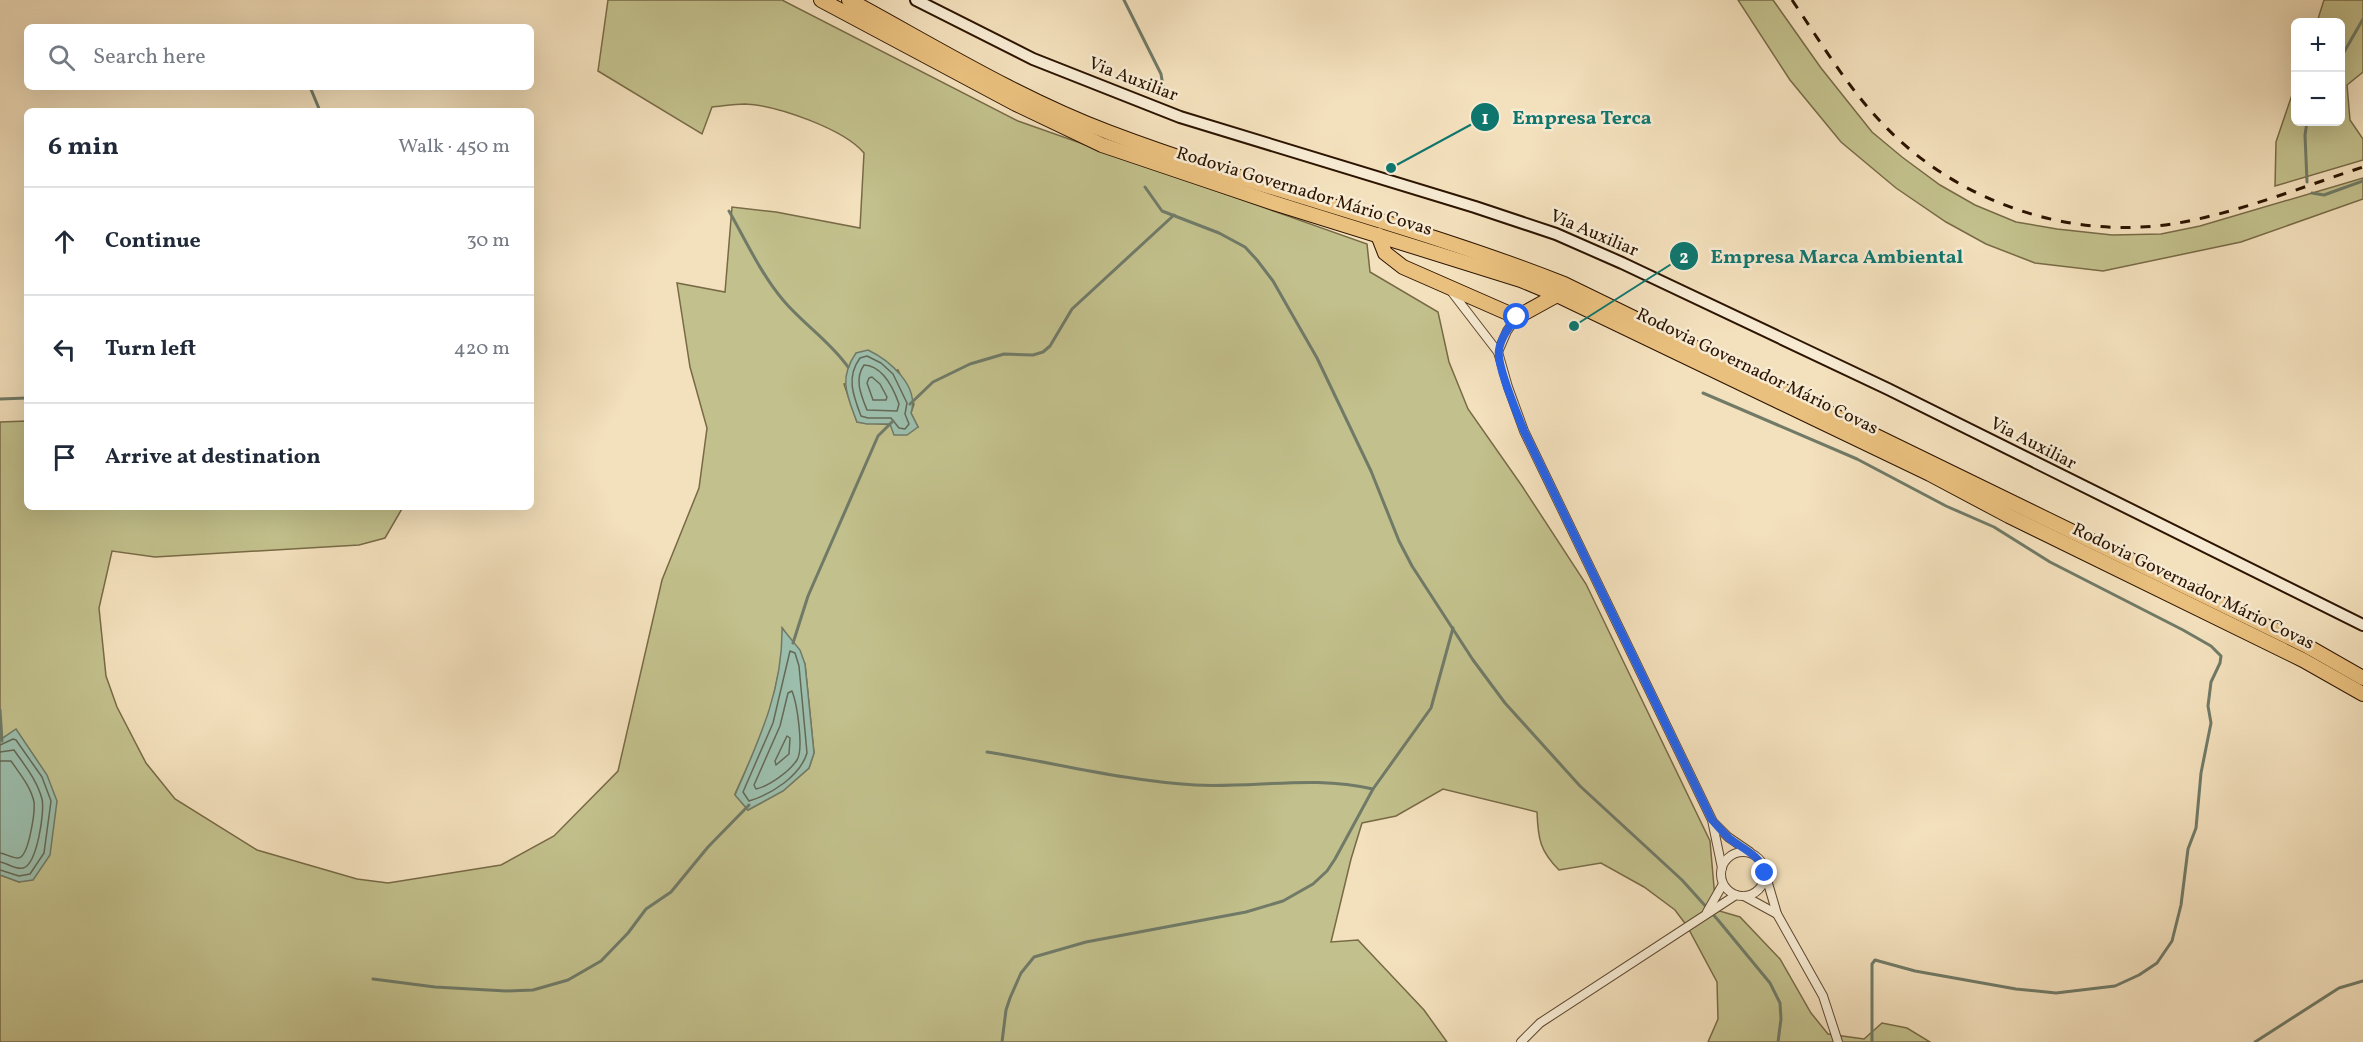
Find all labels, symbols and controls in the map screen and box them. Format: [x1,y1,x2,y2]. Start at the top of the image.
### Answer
map controls [2291,18,2345,126]
button: + [2291,18,2345,72]
search box [24,24,534,90]
icon: search [45,41,78,74]
text: Search here [93,42,206,73]
street label: Via Auxiliar [1085,51,1182,109]
button: − [2291,72,2345,126]
callout: Empresa Terca [1470,98,1664,136]
text: Empresa Terca [1512,105,1652,133]
text: 1 [1481,107,1489,132]
text: 6 min [48,129,119,165]
text: Walk · 450 m [398,133,510,161]
street label: Rodovia Governador Mário Covas [1173,141,1435,243]
street label: Via Auxiliar [1546,204,1643,264]
icon: ahead [48,225,81,258]
text: Continue [105,226,201,257]
text: 30 m [466,227,510,255]
callout: Empresa Marca Ambiental [1669,237,1976,275]
text: Empresa Marca Ambiental [1711,244,1964,272]
text: 2 [1679,246,1689,271]
street label: Rodovia Governador Mário Covas [1632,302,1882,442]
route start [1503,303,1529,329]
icon: left [48,333,81,366]
text: Turn left [105,334,196,365]
text: 420 m [454,335,510,363]
street label: Via Auxiliar [1985,412,2081,477]
icon: arrive [48,441,81,474]
text: Arrive at destination [105,442,321,473]
street label: Rodovia Governador Mário Covas [2068,517,2318,657]
route end [1751,859,1777,885]

